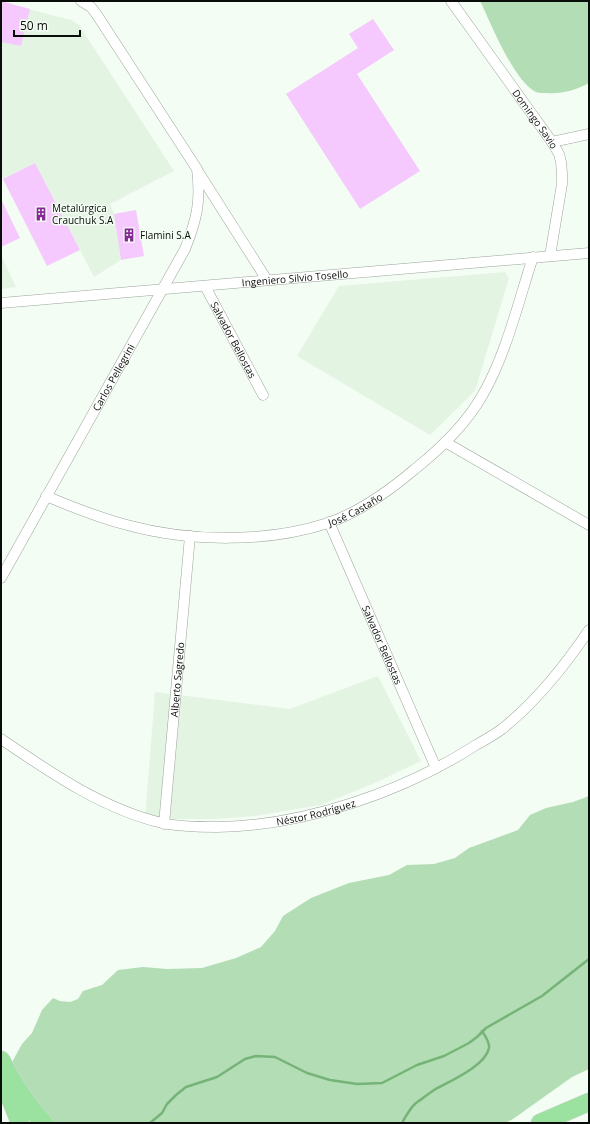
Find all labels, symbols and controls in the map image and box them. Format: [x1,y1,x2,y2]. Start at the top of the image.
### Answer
scale bar [14,12,80,38]
text: 50 m [20,17,48,34]
street label: Domingo Savio [509,86,561,151]
place label: Metalúrgica Crauchuk S.A [52,201,114,227]
building icon: Metalúrgica Crauchuk S.A [33,206,49,222]
building icon: Flamini S.A [121,227,137,243]
place label: Flamini S.A [140,228,191,242]
street label: Ingeniero Silvio Tosello [241,267,349,290]
street label: Salvador Bellostas [208,299,260,381]
street label: Carlos Pellegrini [89,341,138,413]
street label: José Castaño [325,489,385,530]
street label: Salvador Bellostas [359,603,406,687]
street label: Alberto Sagredo [167,641,187,718]
street label: Néstor Rodríguez [275,795,357,829]

